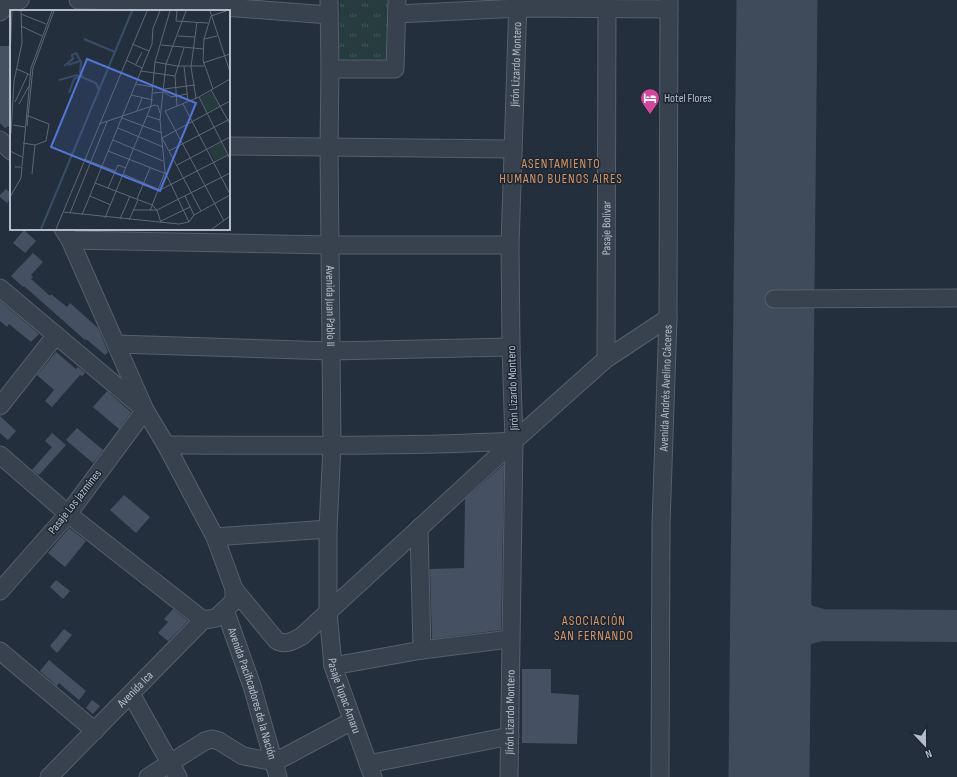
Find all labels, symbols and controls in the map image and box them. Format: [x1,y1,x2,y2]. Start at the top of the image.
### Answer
inset map [10,10,230,230]
street label: Jirón Lizardo Montero [507,22,525,108]
hotel icon: Hotel Flores [639,87,661,115]
place label: Hotel Flores [664,91,712,106]
district label: ASENTAMIENTO HUMANO BUENOS AIRES [499,156,623,187]
street label: Pasaje Bolívar [599,200,614,255]
street label: Avenida Juan Pablo II [323,264,338,347]
street label: Avenida Andrés Avelino Cáceres [656,325,675,453]
street label: Jirón Lizardo Montero [504,345,522,432]
street label: Pasaje Los Jazmines [45,466,105,538]
district label: ASOCIACIÓN SAN FERNANDO [554,613,634,644]
street label: Avenida Pacificadores de la Nación [224,625,280,761]
street label: Pasaje Tupac Amaru [325,658,364,735]
street label: Avenida Ica [113,668,157,711]
street label: Jirón Lizardo Montero [502,669,518,756]
north arrow [905,725,945,765]
text: N [923,747,934,761]

